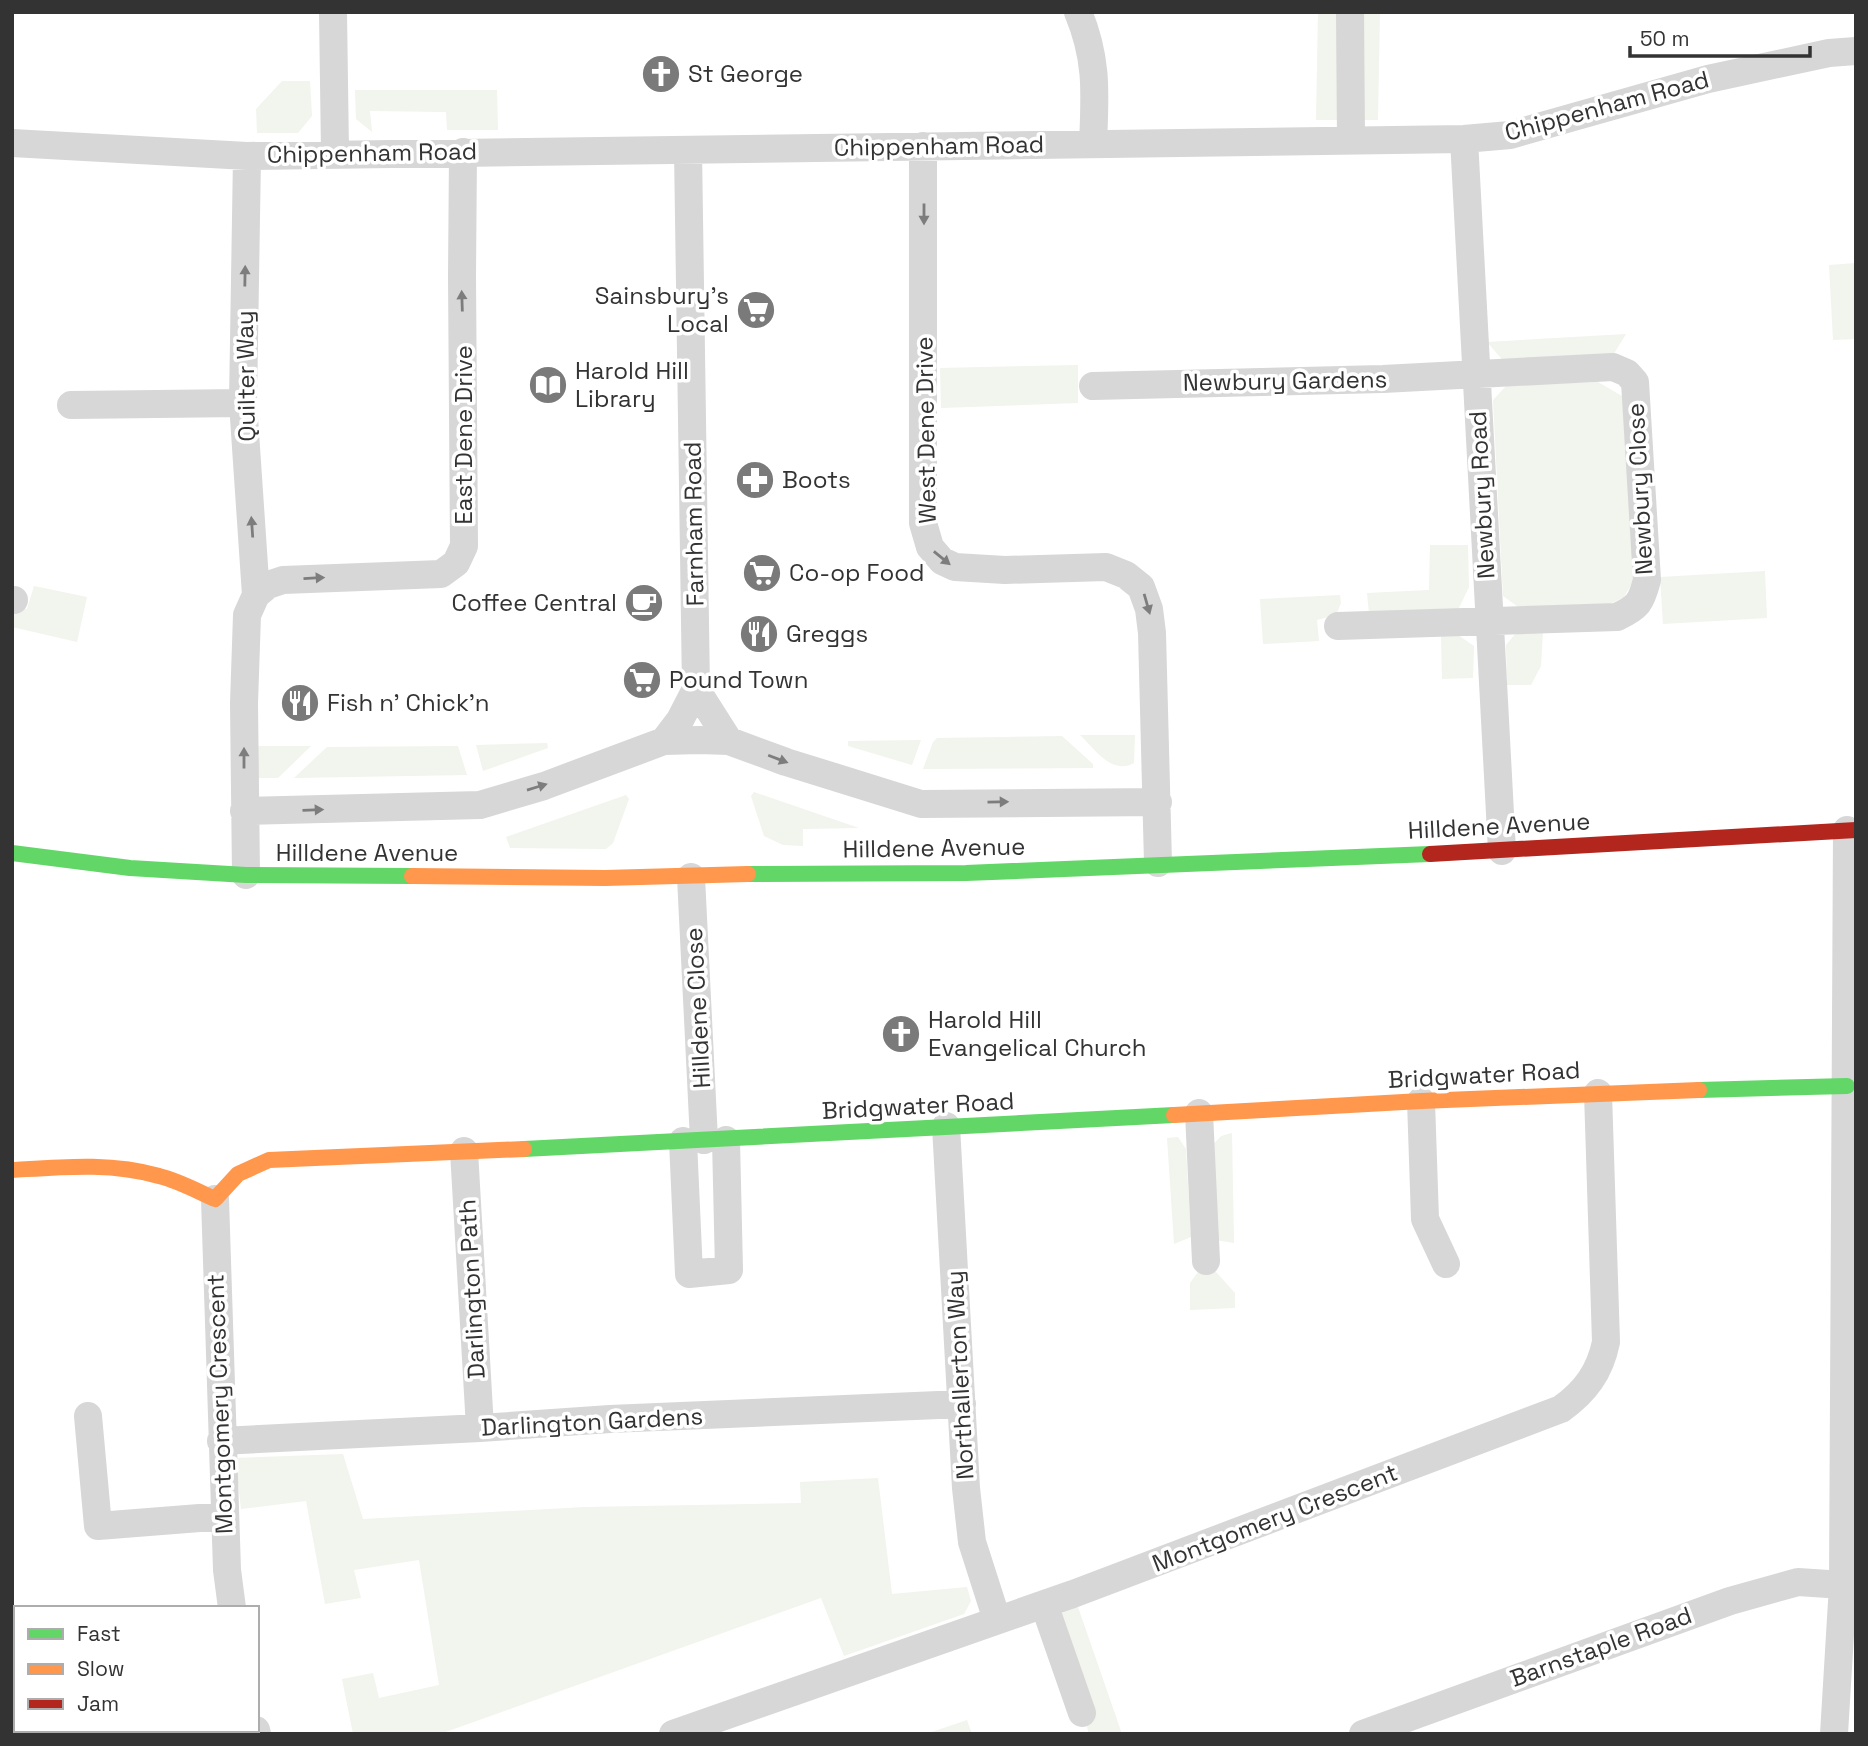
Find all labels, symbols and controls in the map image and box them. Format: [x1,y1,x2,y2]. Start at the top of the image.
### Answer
scale bar [1630,14,1810,58]
text: 50 m [1640,25,1690,52]
church icon: St George [640,53,682,95]
place label: St George [688,58,803,89]
street label: Chippenham Road [1501,63,1712,148]
street label: Chippenham Road [834,128,1044,163]
street label: Chippenham Road [267,135,477,170]
one-way arrow [918,203,929,225]
one-way arrow [239,264,251,286]
place label: Sainsbury's Local [595,280,729,339]
supermarket icon: Sainsbury's Local [735,289,777,331]
one-way arrow [457,290,468,312]
street label: Quilter Way [229,310,262,442]
street label: West Dene Drive [908,336,943,524]
street label: East Dene Drive [448,345,479,525]
place label: Harold Hill Library [575,355,689,414]
street label: Newbury Gardens [1183,363,1387,398]
library icon: Harold Hill Library [527,364,569,406]
street label: Newbury Close [1620,402,1659,576]
street label: Newbury Road [1462,410,1501,580]
street label: Farnham Road [677,441,710,607]
pharmacy icon: Boots [734,459,776,501]
place label: Boots [782,464,851,495]
one-way arrow [246,516,257,538]
one-way arrow [932,550,950,565]
supermarket icon: Co-op Food [741,552,783,594]
place label: Co-op Food [789,557,925,588]
one-way arrow [304,573,326,584]
cafe icon: Coffee Central [623,582,665,624]
place label: Coffee Central [452,587,617,618]
one-way arrow [1142,594,1152,615]
restaurant icon: Greggs [738,613,780,655]
place label: Greggs [786,618,868,649]
supermarket icon: Pound Town [621,659,663,701]
place label: Pound Town [669,664,809,695]
restaurant icon: Fish n' Chick'n [279,682,321,724]
place label: Fish n' Chick'n [327,687,490,718]
one-way arrow [238,747,250,769]
one-way arrow [767,753,788,764]
one-way arrow [527,782,548,792]
one-way arrow [988,796,1010,808]
one-way arrow [302,805,324,816]
street label: Hilldene Avenue [1407,805,1591,846]
street label: Hilldene Avenue [842,830,1026,865]
street label: Hilldene Avenue [276,837,458,868]
street label: Hilldene Close [678,927,717,1089]
place label: Harold Hill Evangelical Church [928,1004,1146,1063]
church icon: Harold Hill Evangelical Church [880,1013,922,1055]
street label: Bridgwater Road [1387,1054,1581,1095]
street label: Bridgwater Road [821,1085,1015,1126]
street label: Darlington Path [451,1198,492,1380]
street label: Northallerton Way [939,1270,980,1480]
street label: Montgomery Crescent [199,1273,240,1535]
street label: Darlington Gardens [480,1400,704,1443]
street label: Montgomery Crescent [1148,1456,1402,1579]
street label: Barnstaple Road [1506,1599,1696,1694]
legend [14,1606,259,1732]
text: Fast [77,1620,121,1647]
text: Slow [77,1655,125,1682]
text: Jam [77,1690,119,1717]

